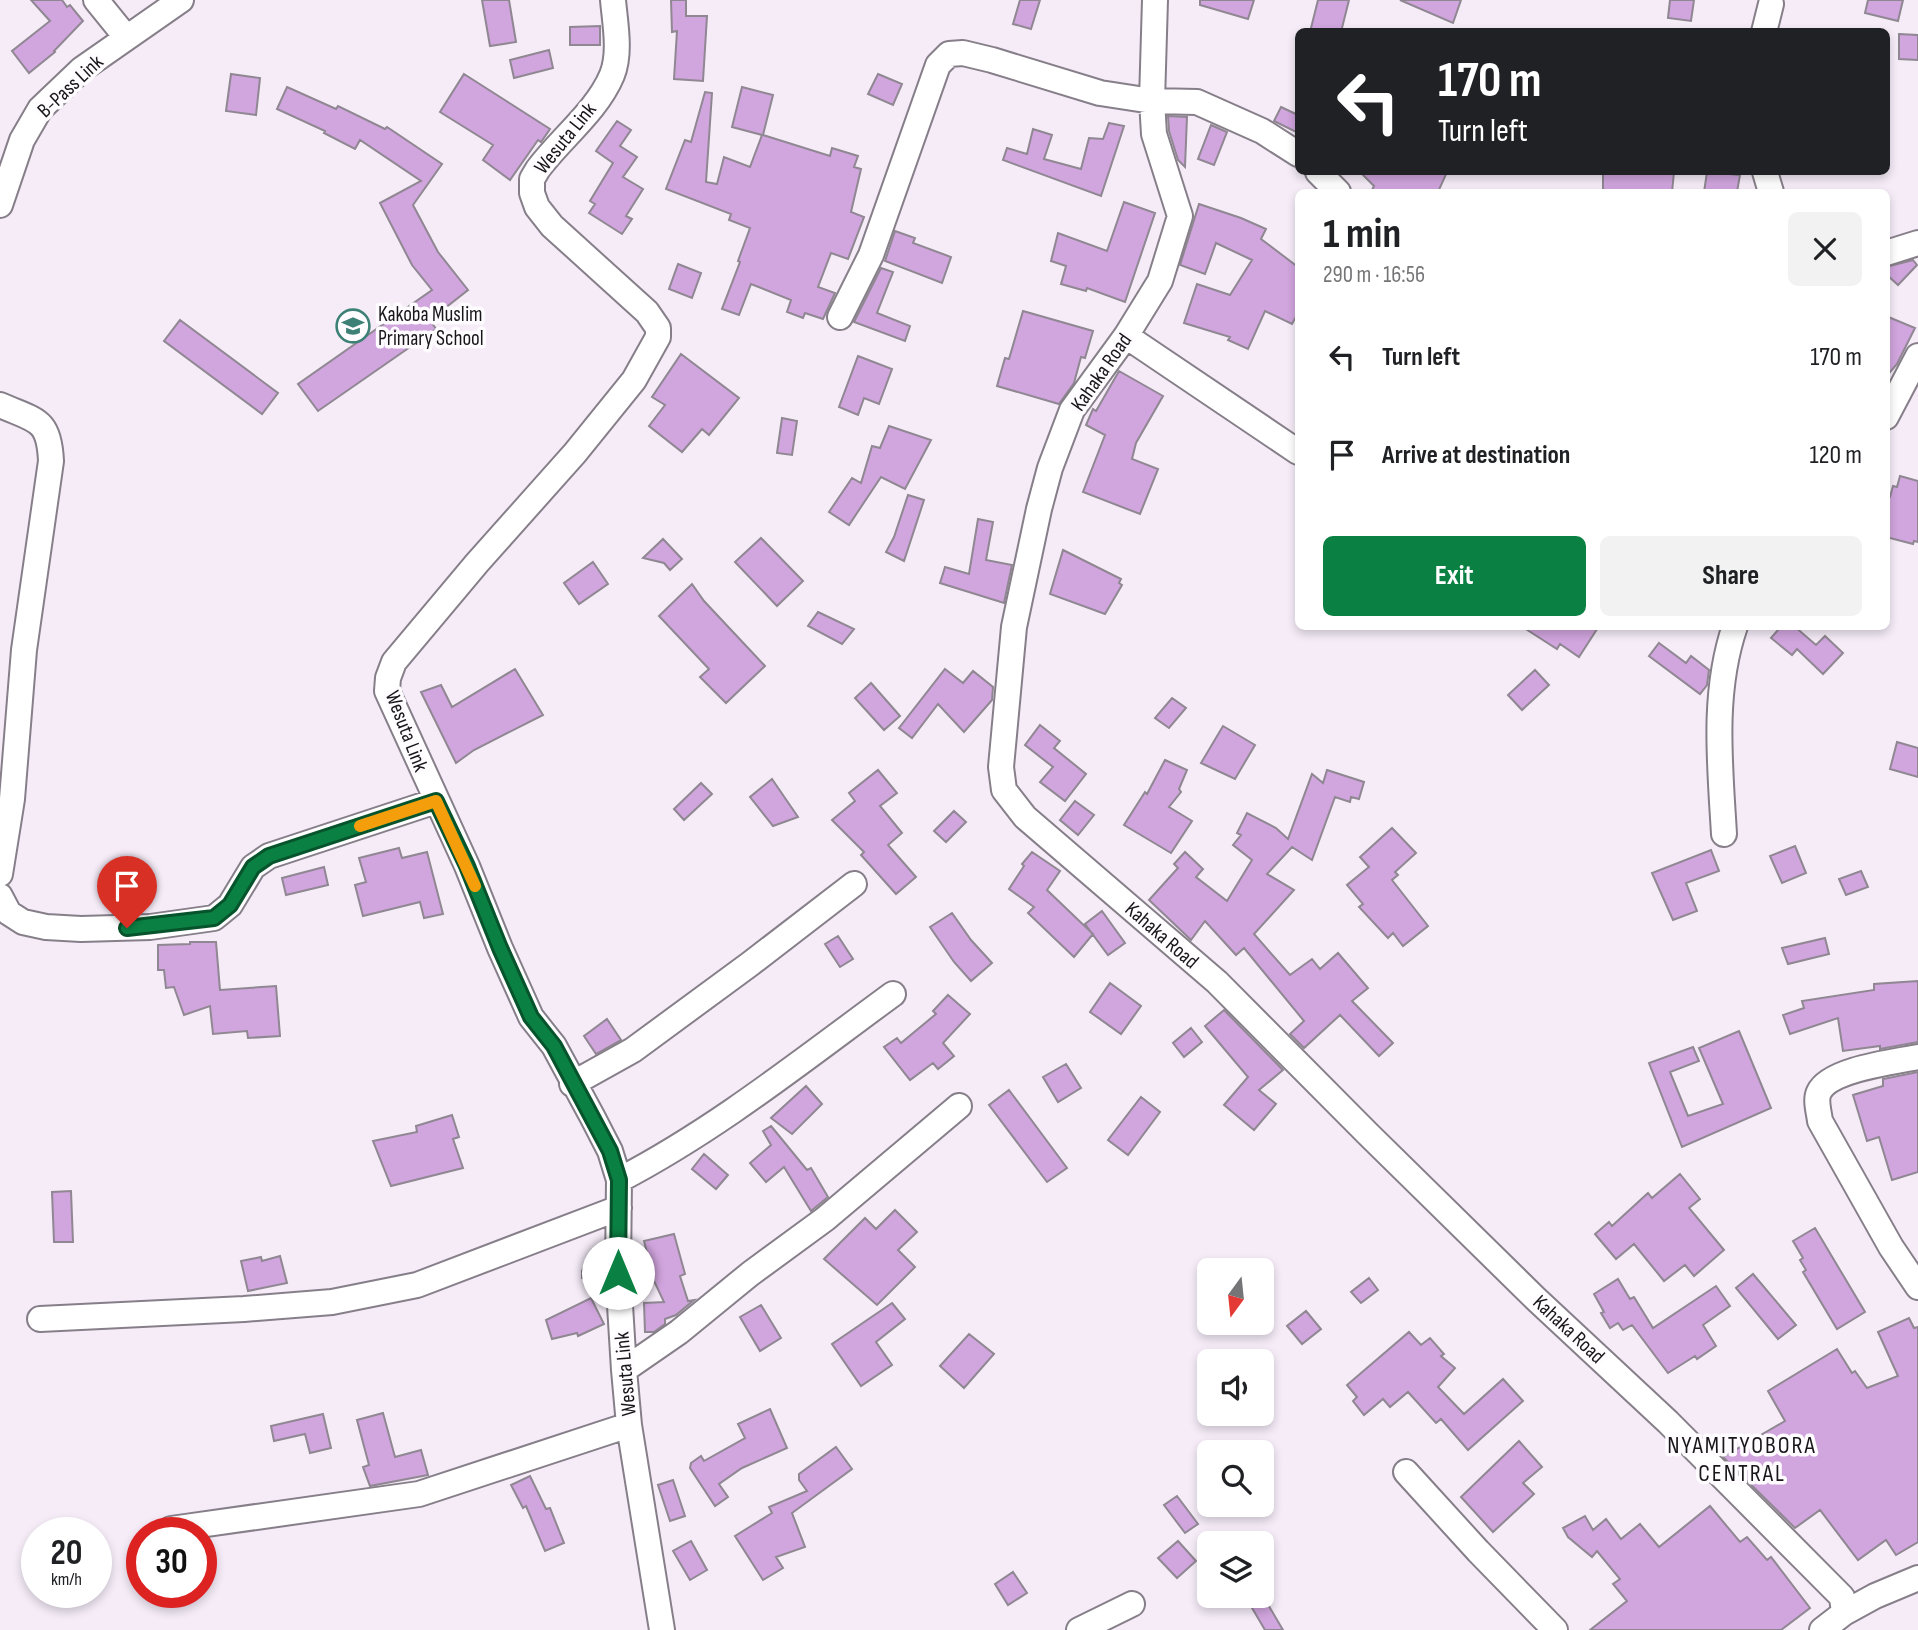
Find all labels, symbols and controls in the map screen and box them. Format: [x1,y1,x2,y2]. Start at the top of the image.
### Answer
street label: B-Pass Link [32,50,108,123]
text: 170 m [1438,52,1542,111]
icon: left [1323,56,1414,147]
street label: Wesuta Link [529,98,602,179]
text: Turn left [1438,112,1528,151]
text: 1 min [1323,209,1401,260]
button: close [1788,212,1862,286]
text: 290 m · 16:56 [1323,261,1425,289]
place label: Kakoba Muslim Primary School [378,302,484,351]
school or university icon: Kakoba Muslim Primary School [334,307,372,345]
street label: Kahaka Road [1066,329,1137,416]
icon: left [1323,338,1361,376]
text: Turn left [1382,342,1460,373]
text: 170 m [1810,342,1862,373]
icon: arrive [1323,436,1361,474]
text: Arrive at destination [1382,440,1570,471]
text: 120 m [1809,440,1862,471]
button: Exit [1323,536,1586,616]
button: Share [1600,536,1862,616]
street label: Wesuta Link [380,687,433,775]
pin [97,856,157,928]
icon: arrive [108,867,146,905]
street label: Kahaka Road [1120,897,1203,974]
position arrow [581,1236,655,1310]
north arrow [1197,1258,1274,1335]
map controls [1197,1258,1274,1608]
street label: Kahaka Road [1528,1290,1610,1369]
street label: Wesuta Link [609,1331,642,1417]
button: sound [1197,1349,1274,1426]
district label: NYAMITYOBORA CENTRAL [1667,1431,1817,1488]
button: search [1197,1440,1274,1517]
speed limit sign: 30 [126,1517,217,1608]
button: layers [1197,1531,1274,1608]
text: 20 [51,1532,83,1575]
text: km/h [51,1569,82,1590]

